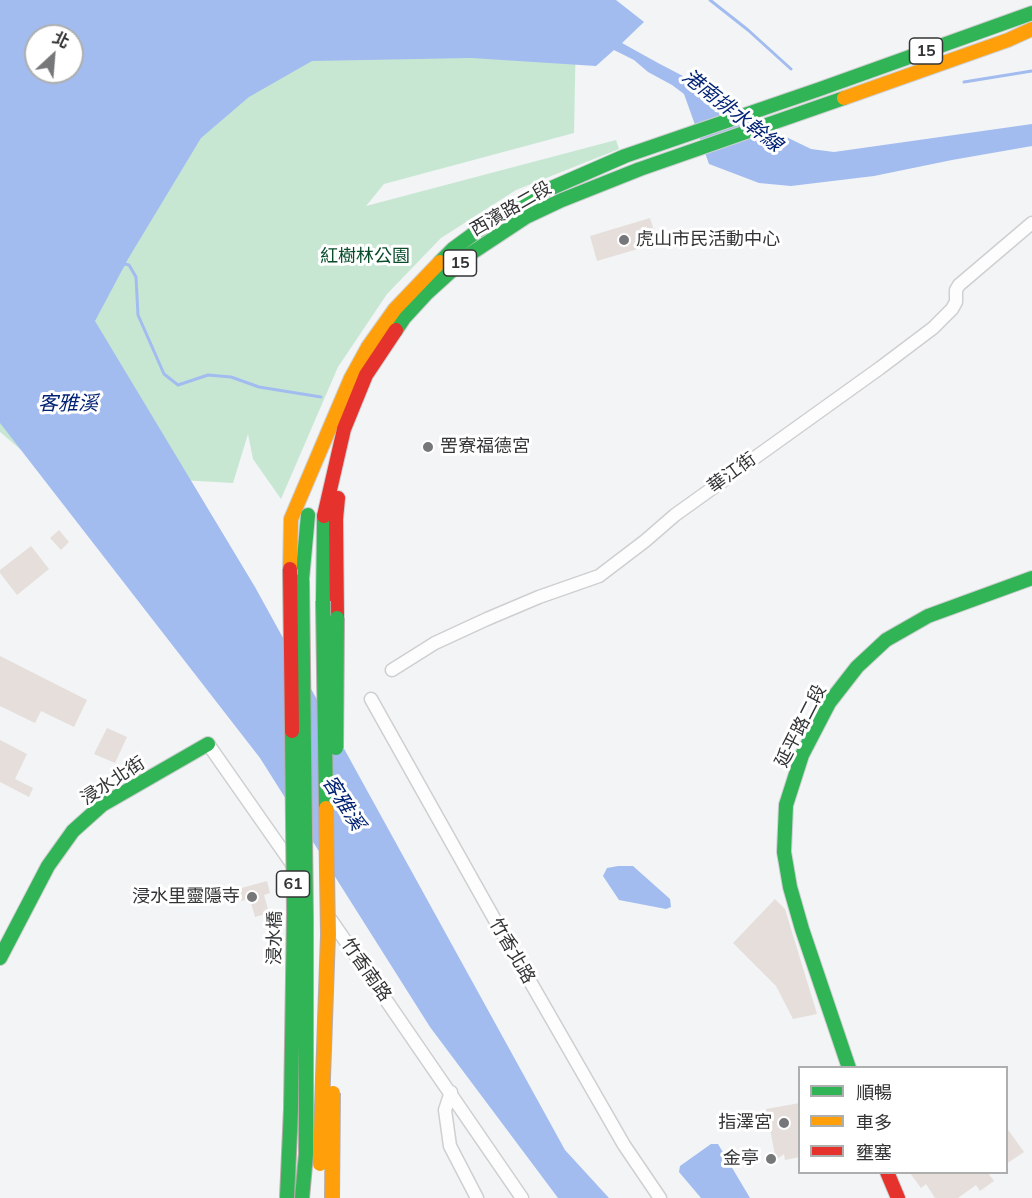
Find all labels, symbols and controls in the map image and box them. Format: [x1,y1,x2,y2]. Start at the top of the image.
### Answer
north arrow [24,24,84,84]
text: 北 [49,27,73,52]
road number: 15 [910,38,942,64]
water label: 港南排水幹線 [677,65,787,157]
street label: 西濱路二段 [467,177,555,241]
place label: 虎山市民活動中心 [636,229,780,251]
marker: 虎山市民活動中心 [617,233,631,247]
park label: 紅樹林公園 [320,246,410,268]
road number: 15 [444,250,476,276]
water label: 客雅溪 [38,392,98,416]
place label: 罟寮福德宮 [440,436,530,458]
marker: 罟寮福德宮 [421,440,435,454]
street label: 華江街 [704,448,760,498]
street label: 延平路二段 [771,681,831,771]
street label: 浸水北街 [77,752,149,810]
water label: 客雅溪 [317,771,369,835]
road number: 61 [276,871,310,897]
place label: 浸水里靈隱寺 [132,886,240,908]
marker: 浸水里靈隱寺 [245,890,259,904]
street label: 浸水橋 [264,911,286,965]
street label: 竹香北路 [485,914,539,988]
street label: 竹香南路 [337,934,395,1006]
legend [798,1066,1008,1174]
text: 順暢 [856,1081,892,1104]
text: 車多 [856,1111,892,1134]
place label: 指澤宮 [718,1112,772,1134]
marker: 指澤宮 [777,1116,791,1130]
text: 壅塞 [856,1141,892,1164]
place label: 金亭 [723,1148,759,1170]
marker: 金亭 [764,1152,778,1166]

